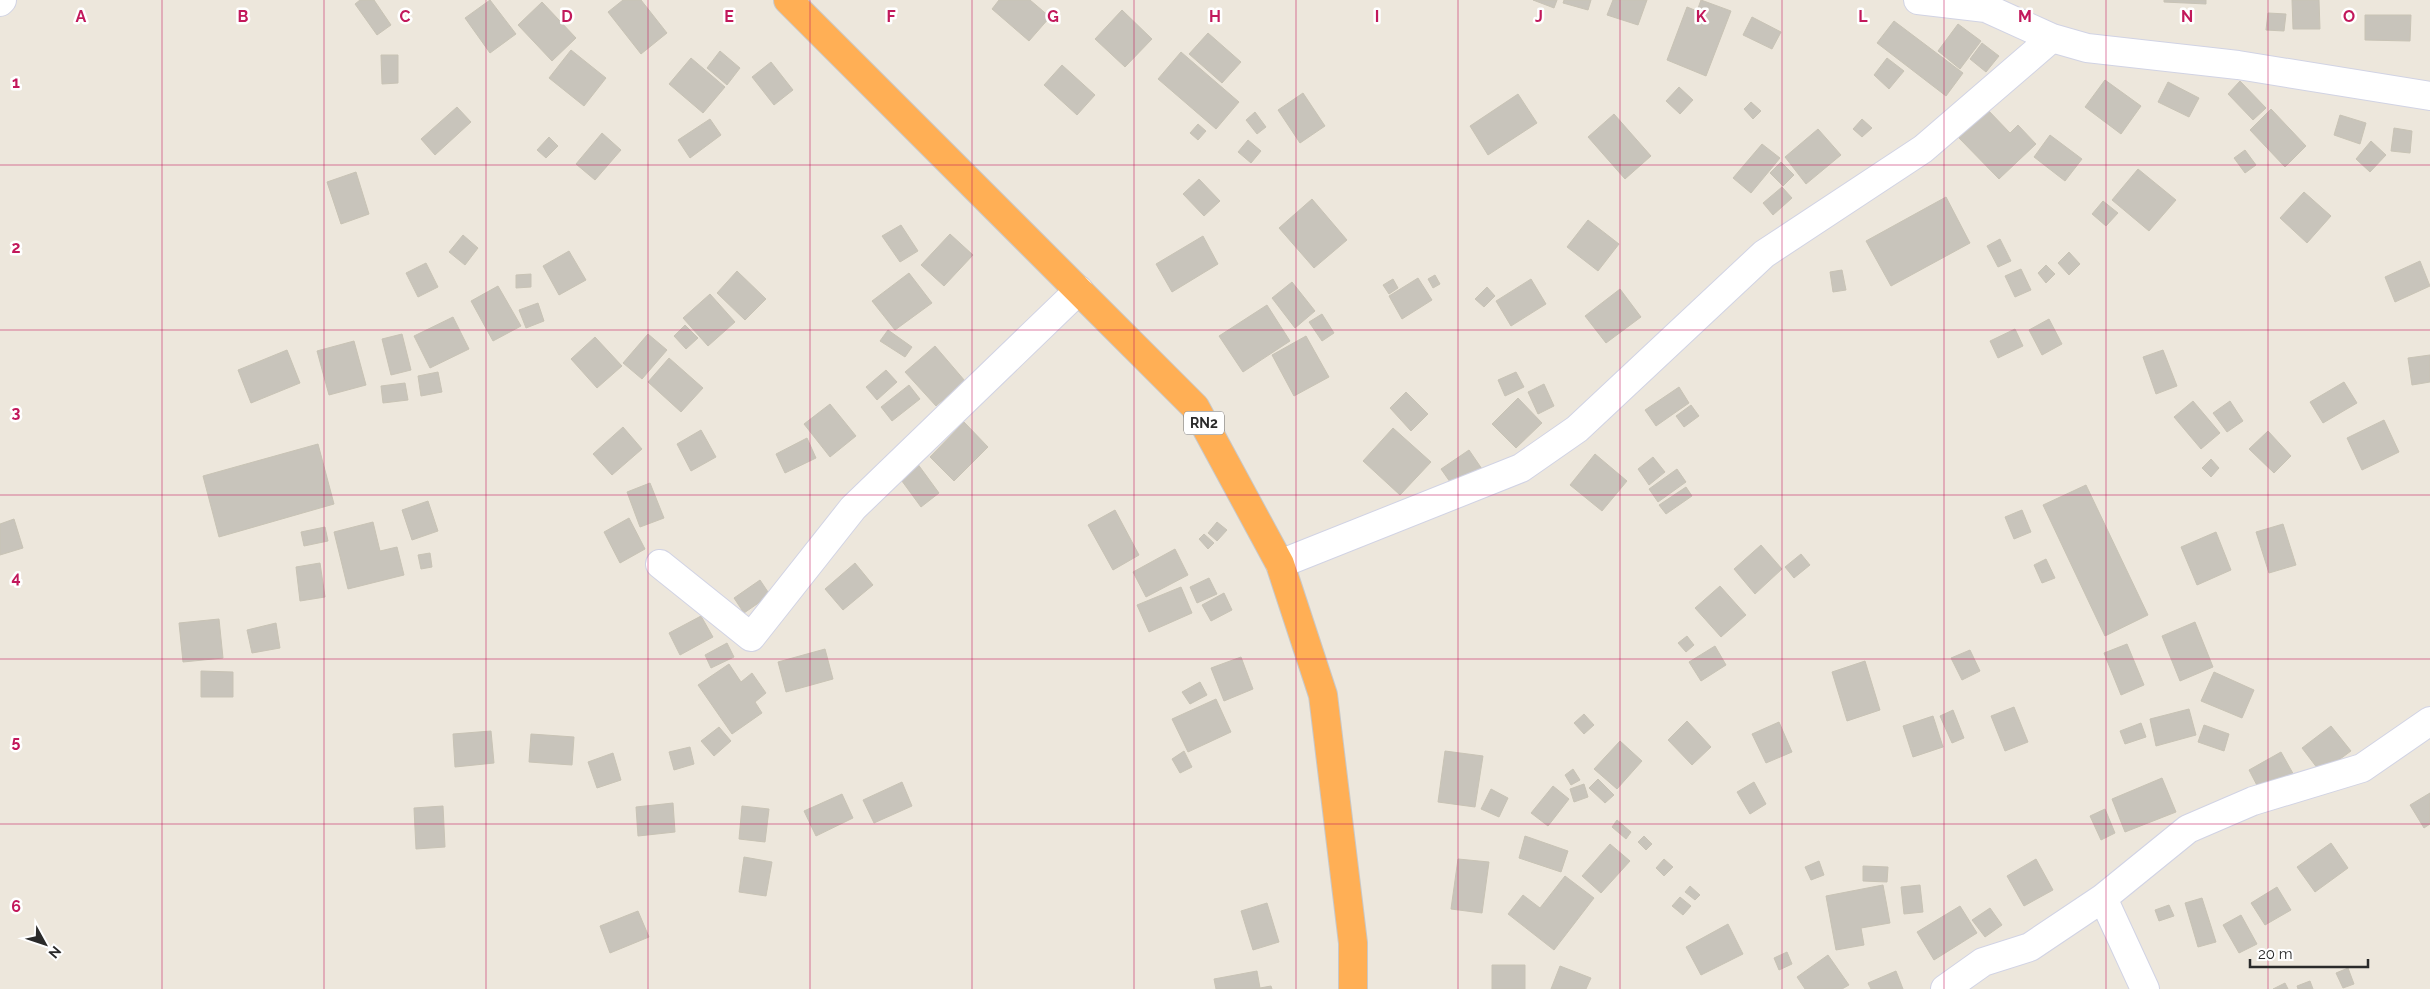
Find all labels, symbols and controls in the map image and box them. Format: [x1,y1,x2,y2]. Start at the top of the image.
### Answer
text: A [76,7,87,26]
text: B [238,7,249,26]
text: C [400,7,411,26]
text: D [561,7,573,26]
text: E [724,7,734,26]
text: F [886,7,896,26]
text: G [1047,7,1059,26]
text: H [1209,7,1221,26]
text: I [1375,7,1379,26]
text: J [1535,7,1543,26]
text: K [1696,7,1707,26]
text: L [1858,7,1868,26]
text: M [2018,7,2032,26]
text: N [2181,7,2193,26]
text: O [2343,7,2355,26]
text: 1 [12,73,20,92]
text: 2 [11,238,21,257]
text: 3 [12,403,21,422]
road number: RN2 [1184,412,1224,434]
text: 4 [11,568,21,587]
text: 5 [12,732,21,751]
text: 6 [11,897,21,916]
north arrow [20,919,70,969]
scale bar [2250,936,2368,968]
text: N [45,943,65,962]
text: 20 m [2258,945,2293,963]

